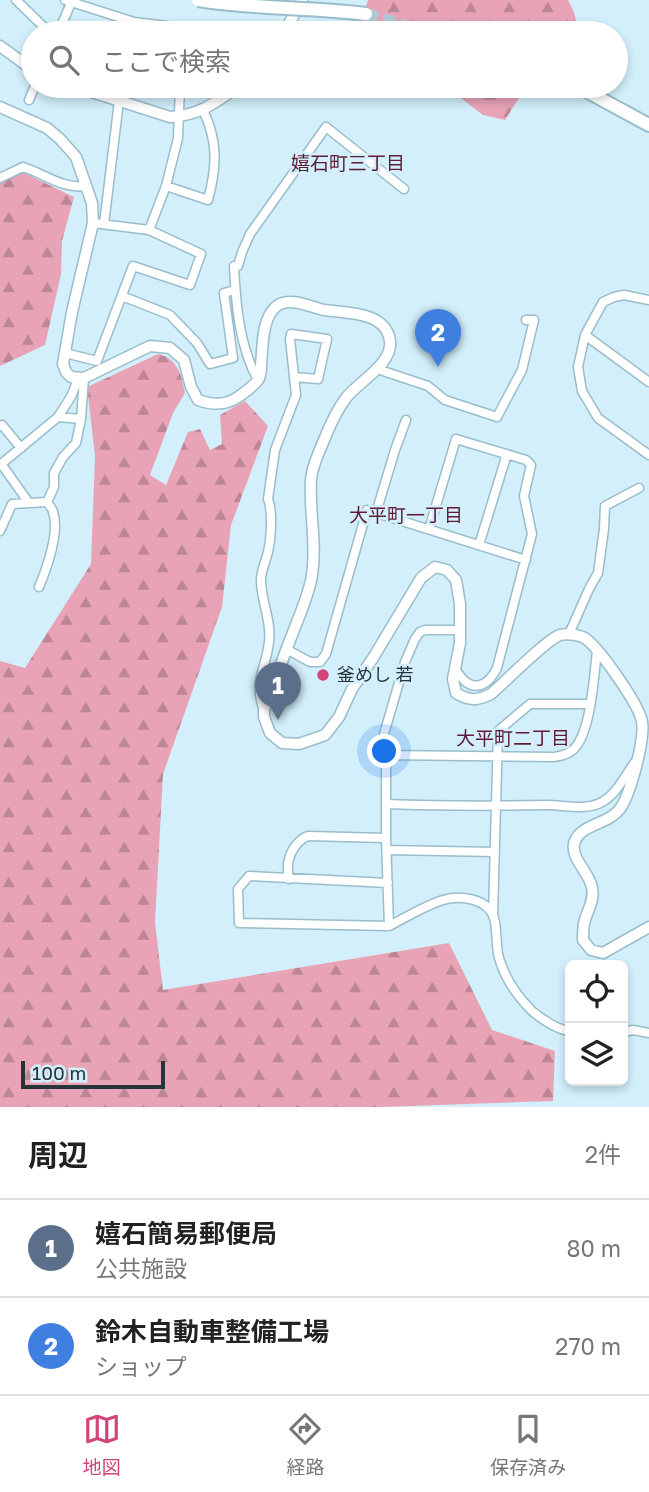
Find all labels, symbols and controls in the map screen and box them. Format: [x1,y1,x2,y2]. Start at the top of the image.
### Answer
search box [21,21,628,98]
icon: search [45,41,83,79]
text: ここで検索 [101,46,231,77]
district label: 嬉石町三丁目 [291,151,405,174]
pin: 2 [415,309,461,367]
district label: 大平町一丁目 [349,503,463,526]
pin: 1 [255,662,301,720]
place label: 釜めし 若 [337,663,414,685]
marker: 釜めし 若 [315,667,331,683]
district label: 大平町二丁目 [456,726,570,749]
your location [367,734,401,768]
map controls [565,960,628,1086]
button: locate [565,960,628,1023]
button: layers [565,1023,628,1086]
scale bar [21,1058,164,1090]
text: 100 m [32,1061,86,1084]
text: 周辺 [28,1137,88,1173]
text: 2件 [585,1140,621,1168]
text: 嬉石簡易郵便局 [95,1218,277,1249]
text: 1 [45,1234,57,1262]
text: 80 m [567,1234,621,1262]
text: 公共施設 [95,1254,187,1282]
text: 鈴木自動車整備工場 [95,1316,329,1347]
text: 2 [44,1332,58,1360]
text: 270 m [555,1332,621,1360]
text: ショップ [95,1352,187,1380]
tab: 地図 [83,1410,121,1479]
tab: 経路 [286,1410,324,1479]
tab: 保存済み [490,1410,566,1479]

